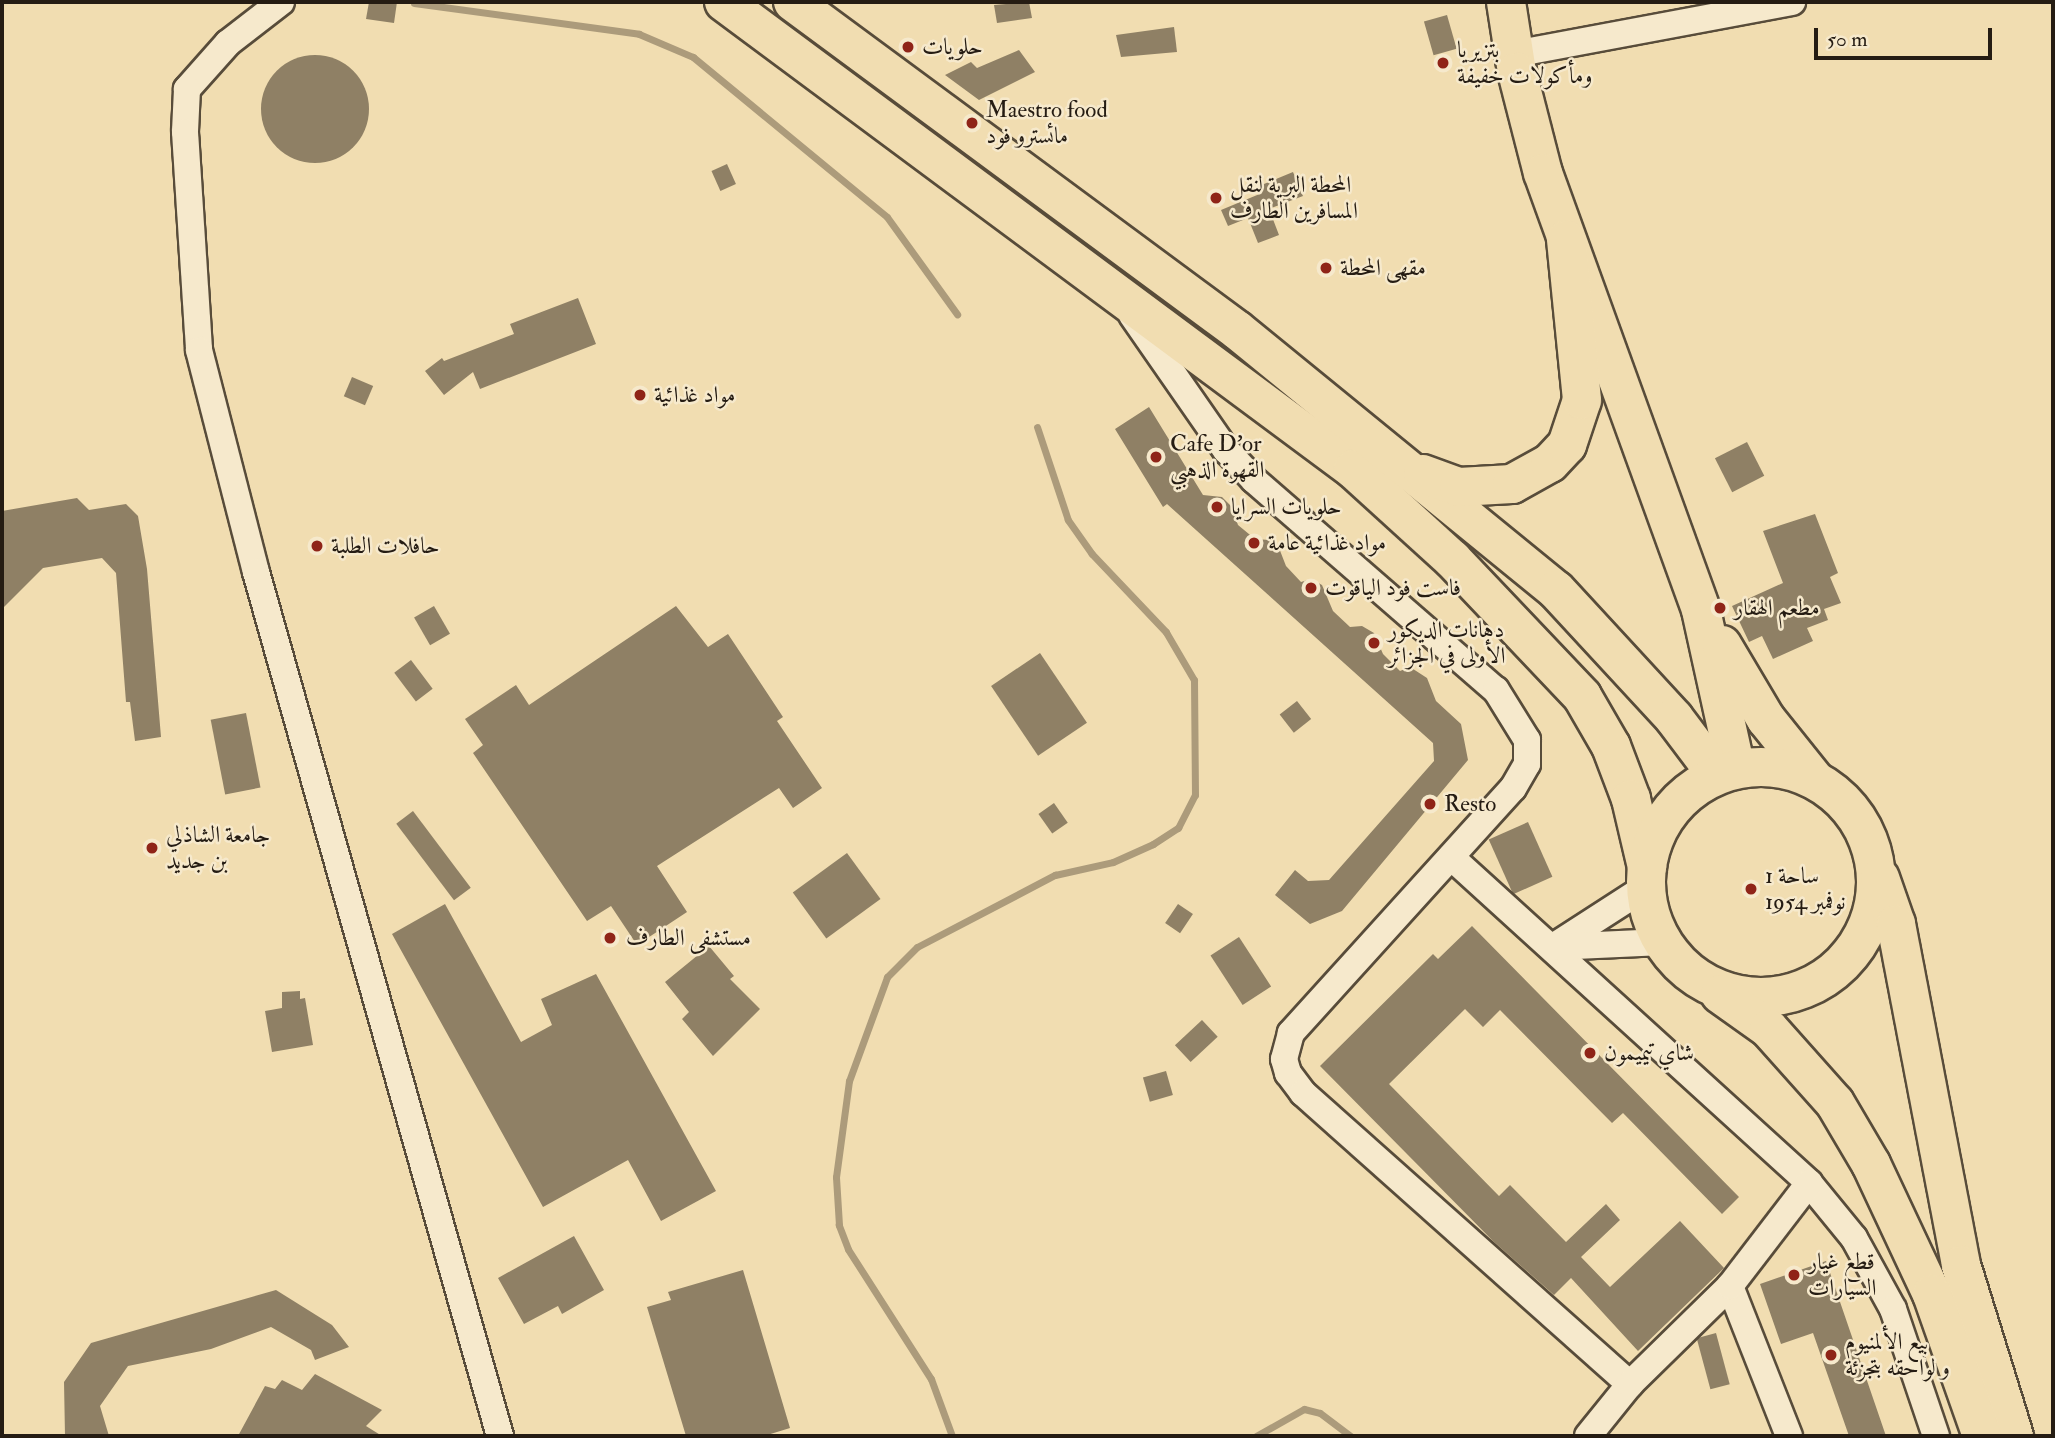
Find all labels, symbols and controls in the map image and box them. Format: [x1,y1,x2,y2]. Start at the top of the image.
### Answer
scale bar [1817,14,1996,58]
text: 50 m [1827,26,1868,53]
place label: حلويات [922,33,983,61]
place label: بتزيريا ومأكولات خفيفة [1457,36,1593,90]
marker: حلويات [900,39,916,55]
marker: بتزيريا ومأكولات خفيفة [1435,55,1451,71]
place label: Maestro food مائسترو فود [986,96,1108,150]
marker: Maestro food مائسترو فود [964,115,980,131]
place label: المحطة البرية لنقل المسافرين الطارف [1230,171,1358,225]
marker: المحطة البرية لنقل المسافرين الطارف [1208,190,1224,206]
place label: مقهى المحطة [1340,254,1426,282]
marker: مقهى المحطة [1318,260,1334,276]
place label: مواد غذائية [654,381,735,409]
marker: مواد غذائية [632,387,648,403]
place label: Cafe D'or القهوة الذهبي [1170,430,1265,484]
marker: Cafe D'or القهوة الذهبي [1148,449,1164,465]
place label: حلويات السرايا [1231,493,1342,521]
marker: حلويات السرايا [1209,499,1225,515]
place label: مواد غذائية عامة [1268,529,1386,557]
place label: حافلات الطلبة [331,532,440,560]
marker: مواد غذائية عامة [1246,535,1262,551]
marker: حافلات الطلبة [309,538,325,554]
place label: فاست فود الياقوت [1325,574,1461,602]
marker: فاست فود الياقوت [1303,580,1319,596]
place label: مطعم الهقار [1734,594,1820,622]
marker: مطعم الهقار [1712,600,1728,616]
place label: دهانات الديكور الأولى في الجزائر [1388,616,1505,670]
marker: دهانات الديكور الأولى في الجزائر [1366,635,1382,651]
place label: Resto [1444,790,1496,818]
marker: Resto [1422,796,1438,812]
place label: جامعة الشاذلي بن جديد [166,821,270,875]
marker: جامعة الشاذلي بن جديد [144,840,160,856]
place label: ساحة 1 نوفمبر 1954 [1765,862,1846,916]
marker: ساحة 1 نوفمبر 1954 [1743,881,1759,897]
place label: مستشفى الطارف [626,924,751,952]
marker: مستشفى الطارف [600,928,620,948]
place label: شاي تيميمون [1604,1039,1694,1067]
marker: شاي تيميمون [1582,1045,1598,1061]
place label: قطع غيار السيارات [1808,1248,1876,1302]
marker: قطع غيار السيارات [1786,1267,1802,1283]
place label: بيع الألمنيوم و لواحقه بتجزئة [1845,1328,1950,1382]
marker: بيع الألمنيوم و لواحقه بتجزئة [1823,1347,1839,1363]

